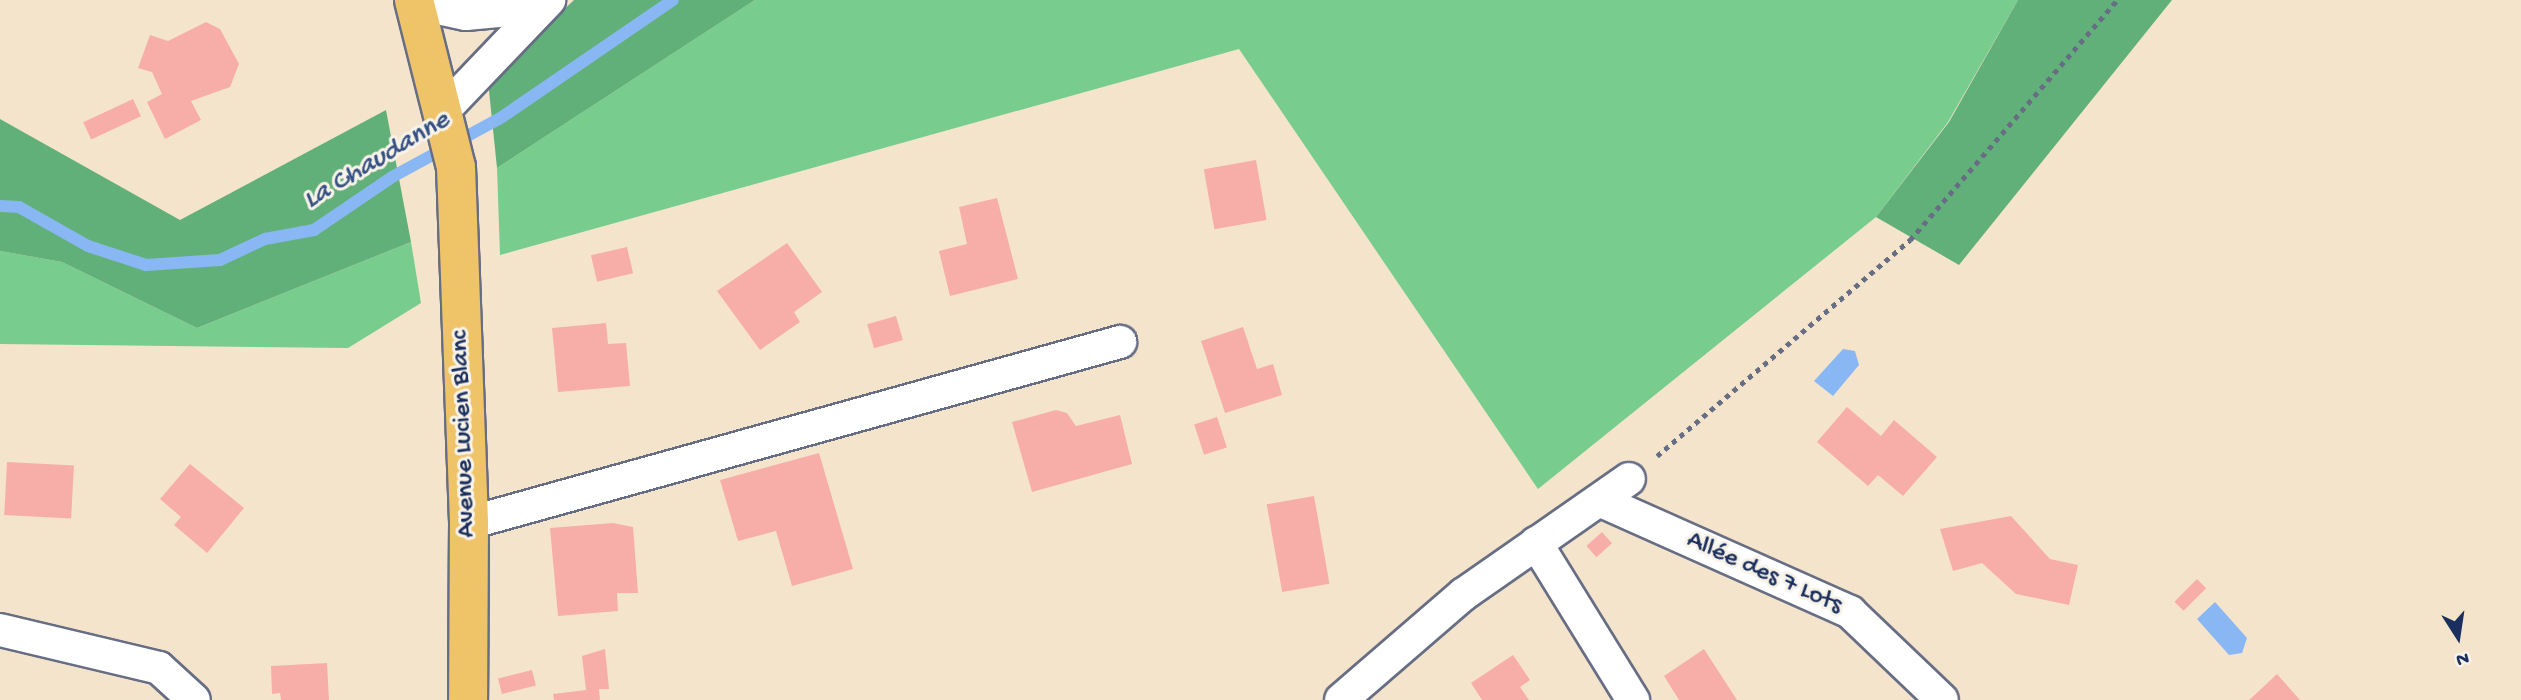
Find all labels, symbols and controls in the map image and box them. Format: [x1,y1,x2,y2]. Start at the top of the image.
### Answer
water label: La Chaudanne [298,104,456,218]
street label: Avenue Lucien Blanc [446,330,484,538]
street label: Allée des 7 Lots [1681,526,1847,622]
north arrow [2423,602,2493,672]
text: N [2454,645,2471,671]

